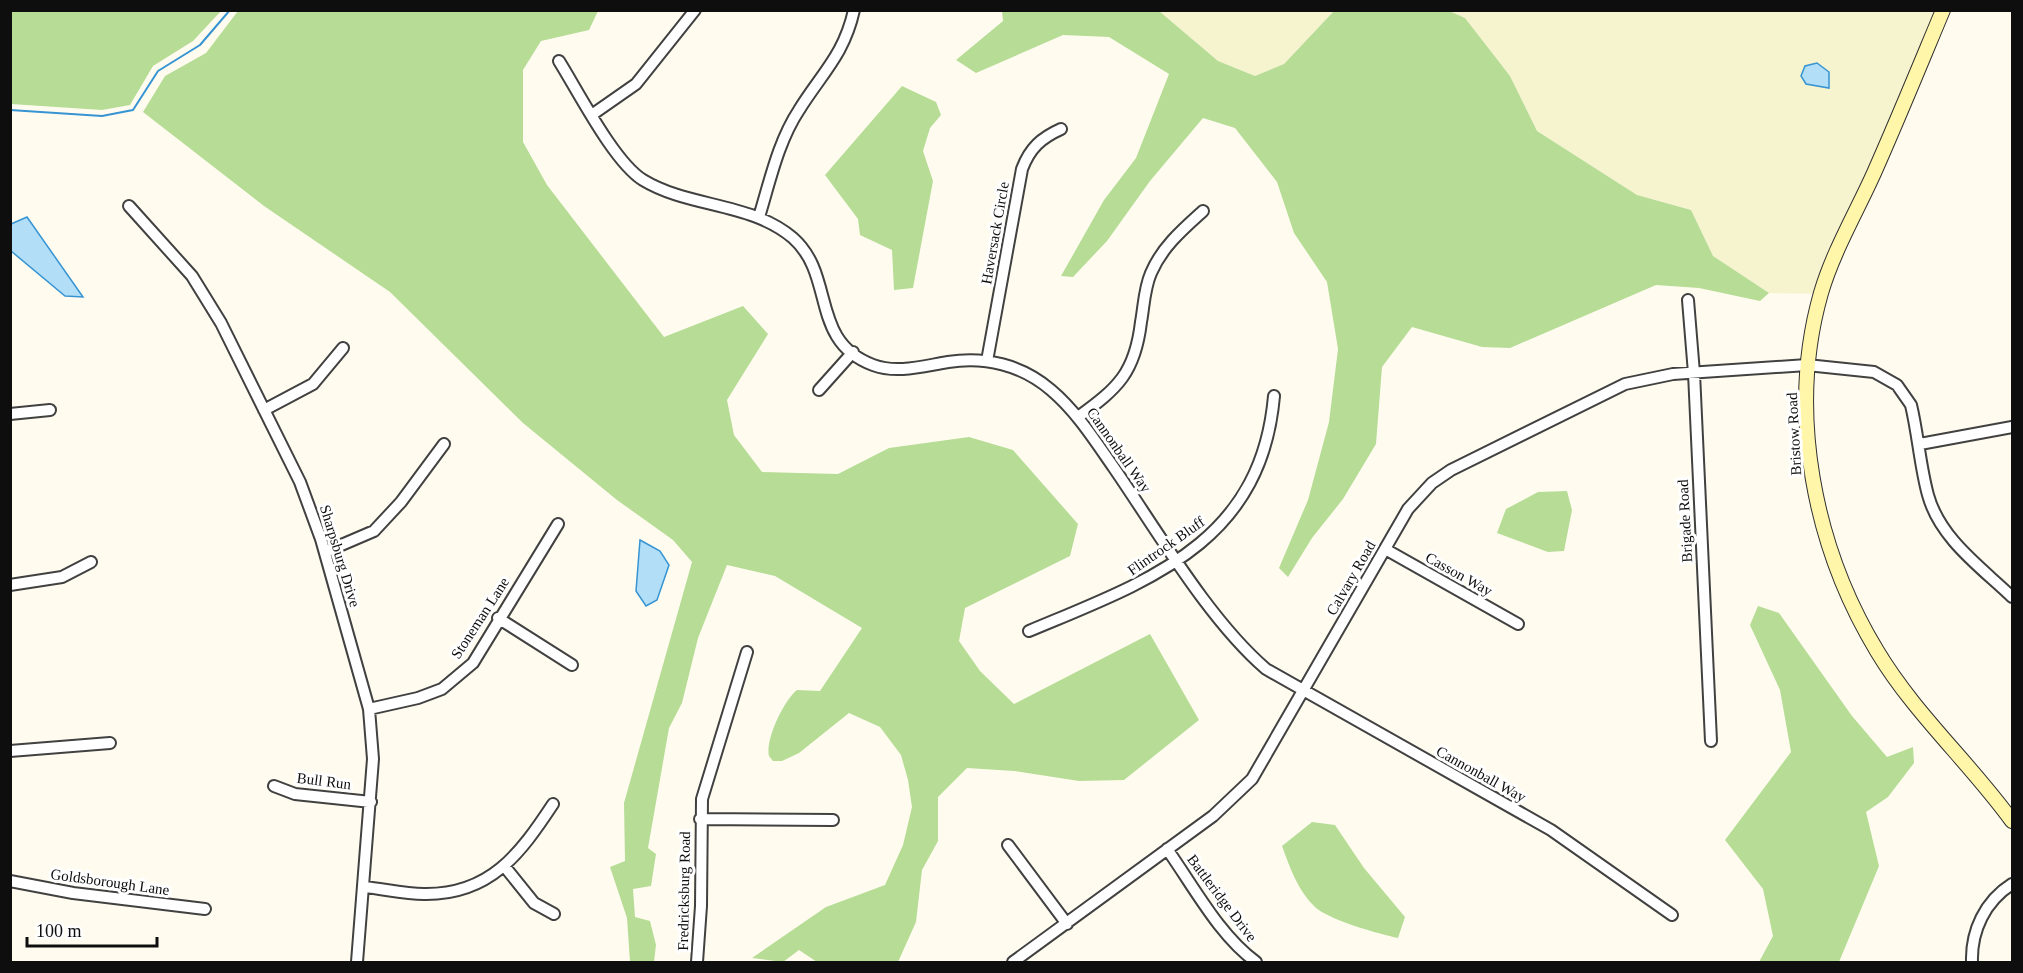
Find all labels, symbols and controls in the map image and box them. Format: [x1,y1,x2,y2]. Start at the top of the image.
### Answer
street label: Haversack Circle [978,180,1012,285]
street label: Bristow Road [1784,392,1804,476]
street label: Cannonball Way [1084,405,1154,496]
street label: Brigade Road [1675,479,1695,563]
street label: Sharpsburg Drive [317,503,363,609]
street label: Flintrock Bluff [1124,514,1208,578]
street label: Calvary Road [1323,538,1379,618]
street label: Casson Way [1423,549,1496,599]
street label: Stoneman Lane [448,574,512,662]
street label: Cannonball Way [1433,743,1529,805]
street label: Bull Run [296,770,353,792]
street label: Fredricksburg Road [675,831,693,951]
street label: Battleridge Drive [1184,851,1260,945]
street label: Goldsborough Lane [50,866,171,898]
scale bar [27,910,158,948]
text: 100 m [36,921,82,941]

